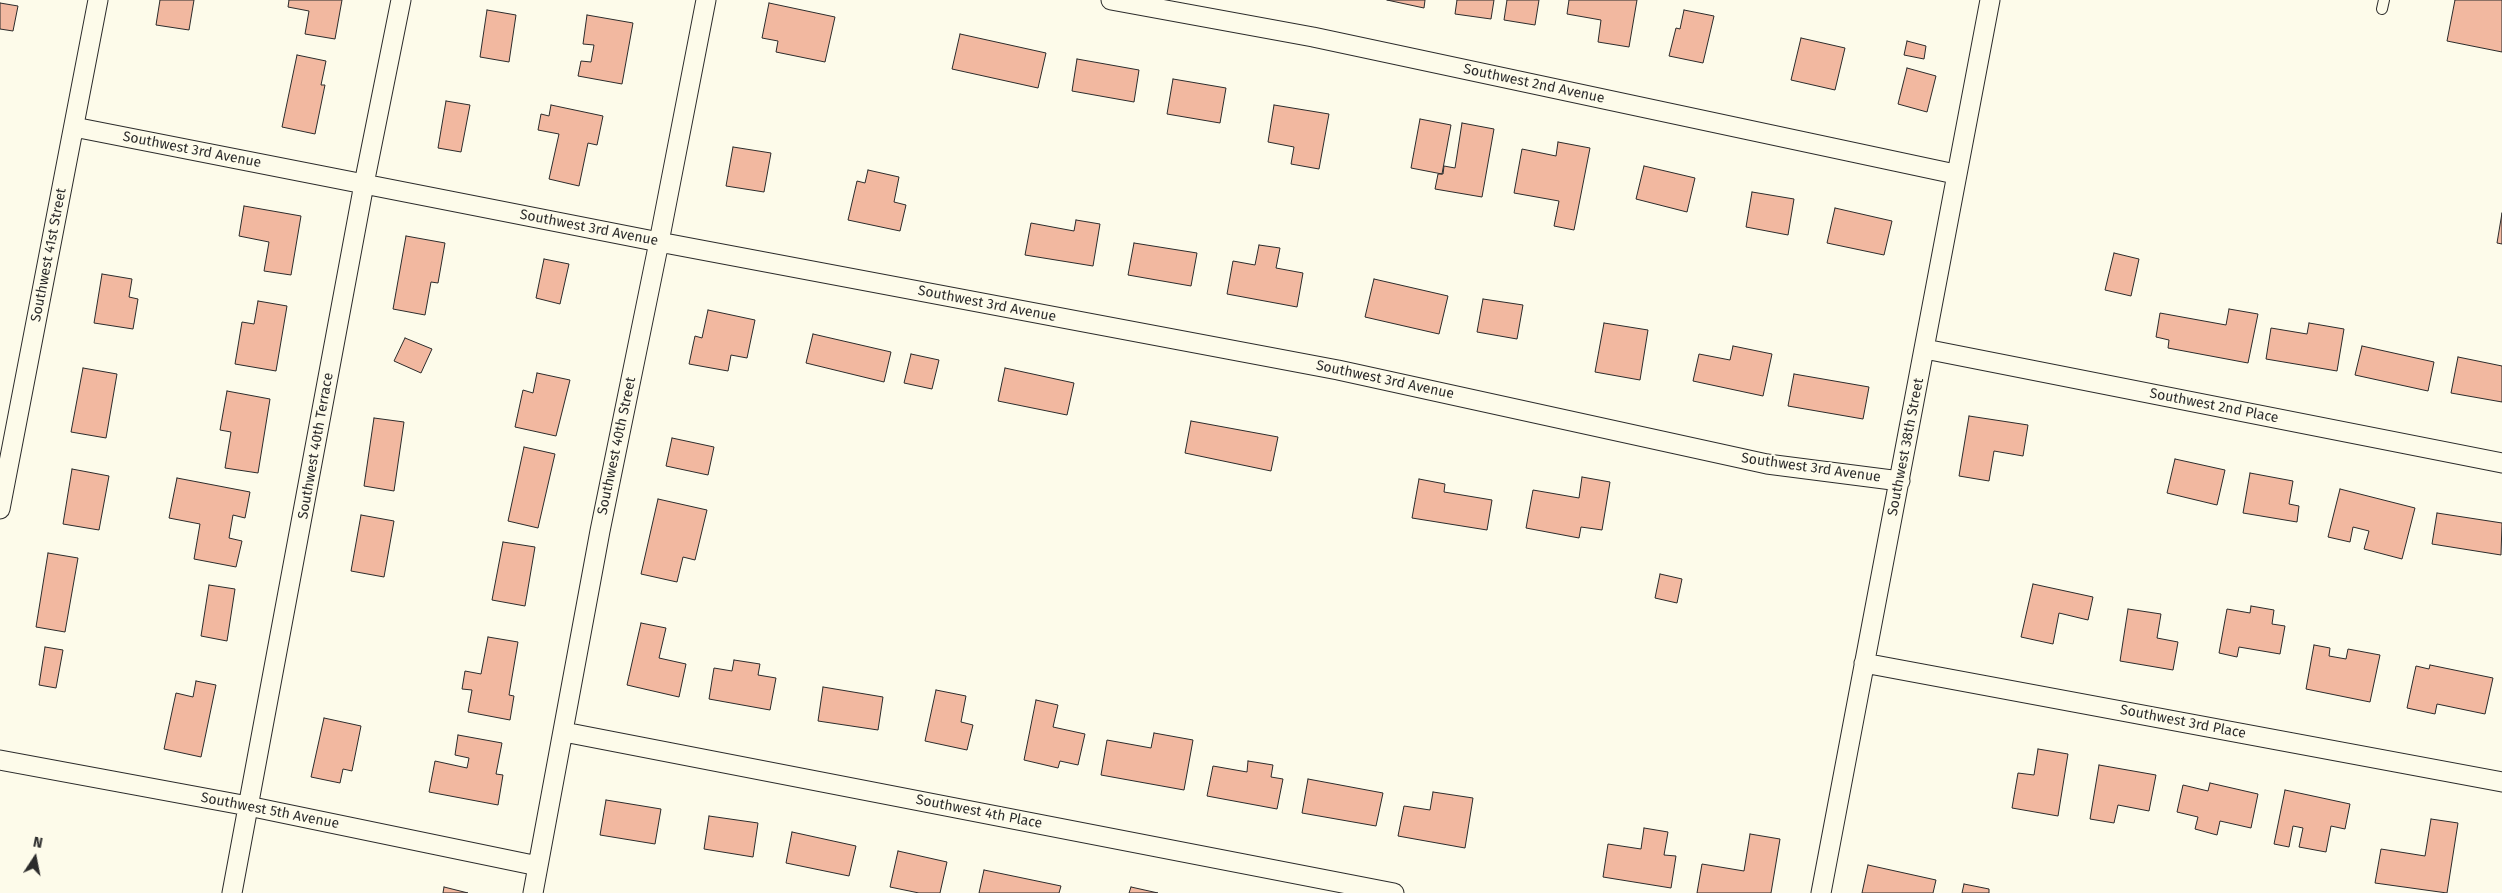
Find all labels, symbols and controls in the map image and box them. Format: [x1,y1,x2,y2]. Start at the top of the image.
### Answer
street label: Southwest 2nd Avenue [1462,61,1606,107]
street label: Southwest 3rd Avenue [121,128,263,172]
street label: Southwest 41st Street [28,187,70,323]
street label: Southwest 3rd Avenue [518,206,660,250]
street label: Southwest 3rd Avenue [916,282,1058,326]
street label: Southwest 3rd Avenue [1314,357,1456,403]
street label: Southwest 40th Terrace [295,371,337,521]
street label: Southwest 40th Street [594,376,640,516]
street label: Southwest 38th Street [1884,377,1928,517]
street label: Southwest 2nd Place [2148,385,2280,427]
street label: Southwest 3rd Avenue [1740,450,1882,486]
street label: Southwest 3rd Place [2119,702,2247,742]
street label: Southwest 5th Avenue [199,789,341,833]
street label: Southwest 4th Place [914,792,1044,832]
north arrow [10,833,60,883]
text: N [32,834,44,852]

